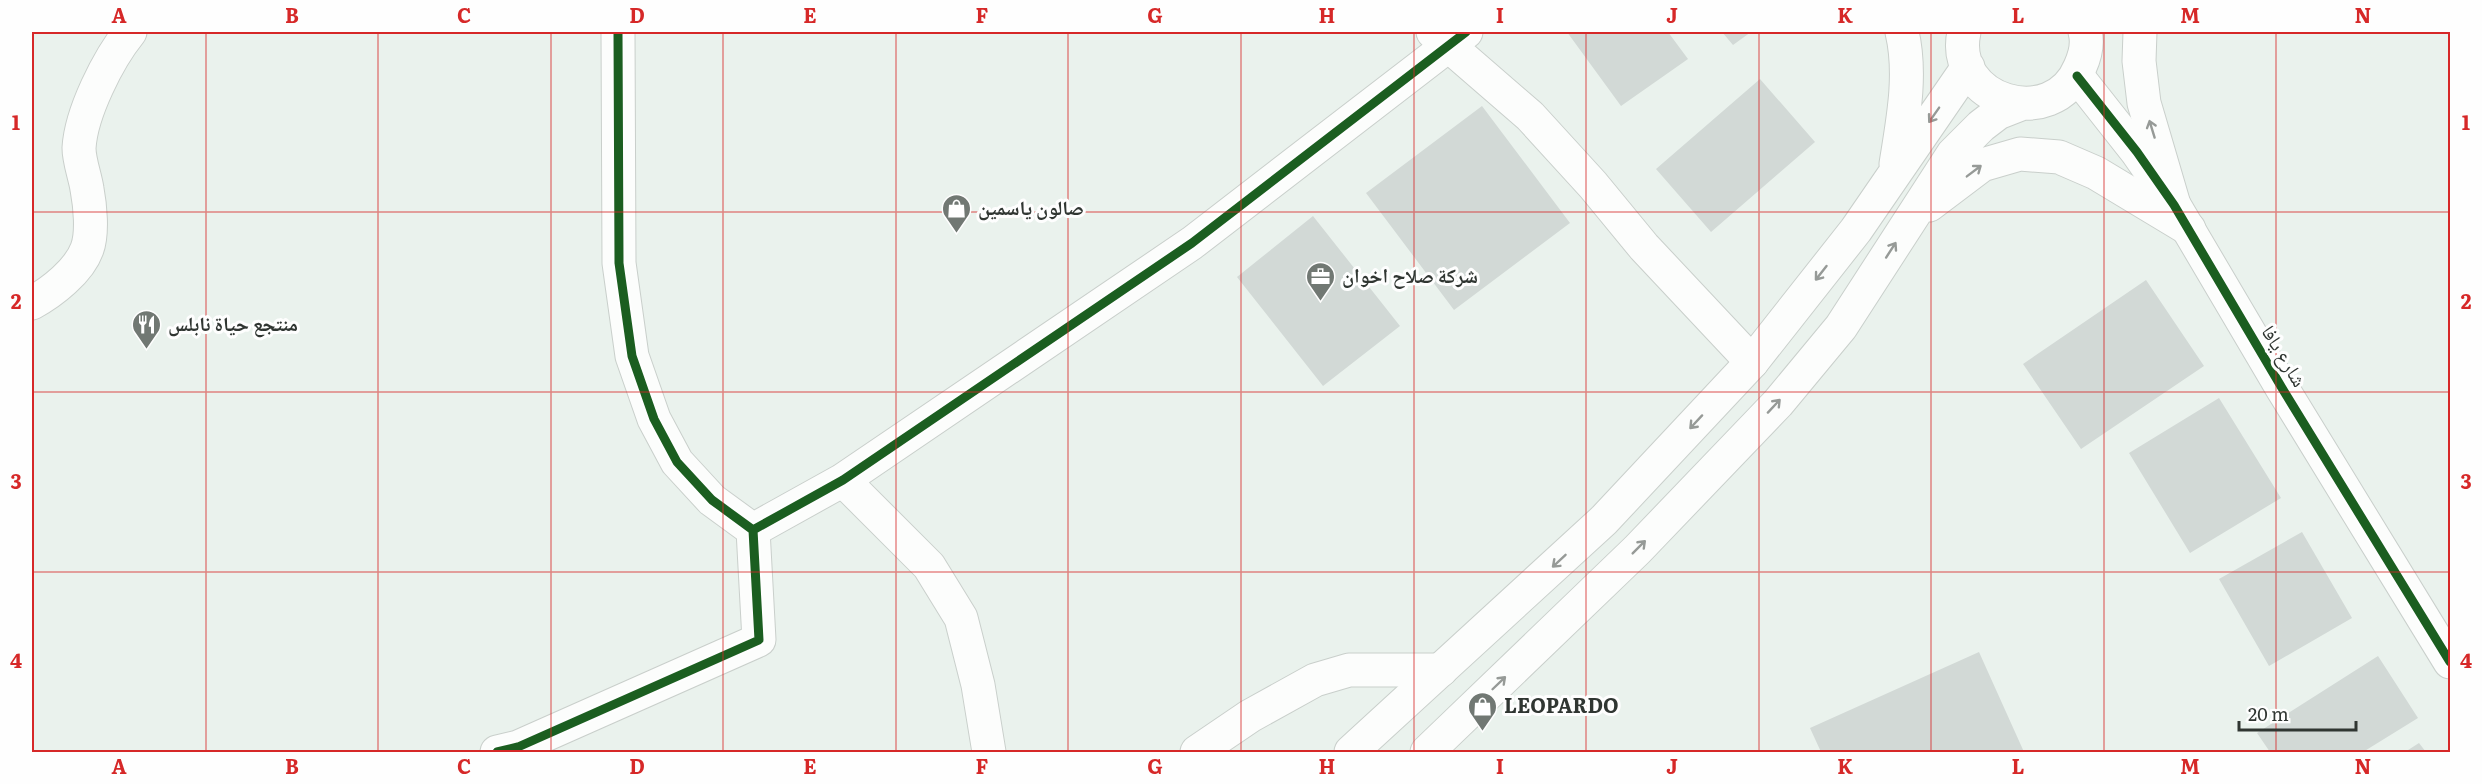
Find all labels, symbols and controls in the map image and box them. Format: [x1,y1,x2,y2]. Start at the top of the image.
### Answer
text: A [111,0,127,29]
text: B [285,0,299,29]
text: C [457,0,471,29]
text: D [629,0,645,29]
text: E [803,0,817,29]
text: F [976,0,989,29]
text: G [1147,0,1163,29]
text: H [1319,0,1335,29]
text: I [1496,0,1504,29]
text: J [1666,0,1678,29]
text: K [1837,0,1853,29]
text: L [2012,0,2025,29]
text: M [2180,0,2200,29]
text: N [2355,0,2371,29]
text: 1 [12,106,20,136]
one-way arrow [1928,106,1940,122]
text: 1 [2462,106,2470,136]
one-way arrow [2146,120,2157,139]
one-way arrow [1966,165,1982,178]
place label: صالون ياسمين [978,191,1084,221]
shop icon: صالون ياسمين [941,192,973,234]
one-way arrow [1884,242,1897,259]
place label: شركة صلاح اخوان [1342,259,1478,289]
office icon: شركة صلاح اخوان [1305,260,1337,302]
one-way arrow [1815,265,1828,281]
text: 2 [11,285,22,315]
text: 2 [2461,285,2472,315]
place label: منتجع حياة نابلس [168,307,298,338]
restaurant icon: منتجع حياة نابلس [131,308,163,350]
street label: شارع يافا [2255,318,2316,392]
one-way arrow [1767,399,1781,414]
one-way arrow [1689,414,1703,429]
text: 3 [10,465,22,495]
text: 3 [2460,465,2472,495]
one-way arrow [1632,540,1647,555]
one-way arrow [1552,554,1567,568]
text: 4 [10,644,22,674]
text: 4 [2460,644,2472,674]
one-way arrow [1492,675,1507,690]
place label: LEOPARDO [1504,689,1619,719]
shop icon: LEOPARDO [1467,690,1499,732]
scale bar [2239,694,2356,732]
text: 20 m [2248,700,2289,727]
text: A [111,750,127,780]
text: B [285,750,299,780]
text: C [457,750,471,780]
text: D [629,750,645,780]
text: E [803,750,817,780]
text: F [976,750,989,780]
text: G [1147,750,1163,780]
text: H [1319,750,1335,780]
text: I [1496,750,1504,780]
text: J [1666,750,1678,780]
text: K [1837,750,1853,780]
text: L [2012,750,2025,780]
text: M [2180,750,2200,780]
text: N [2355,750,2371,780]

